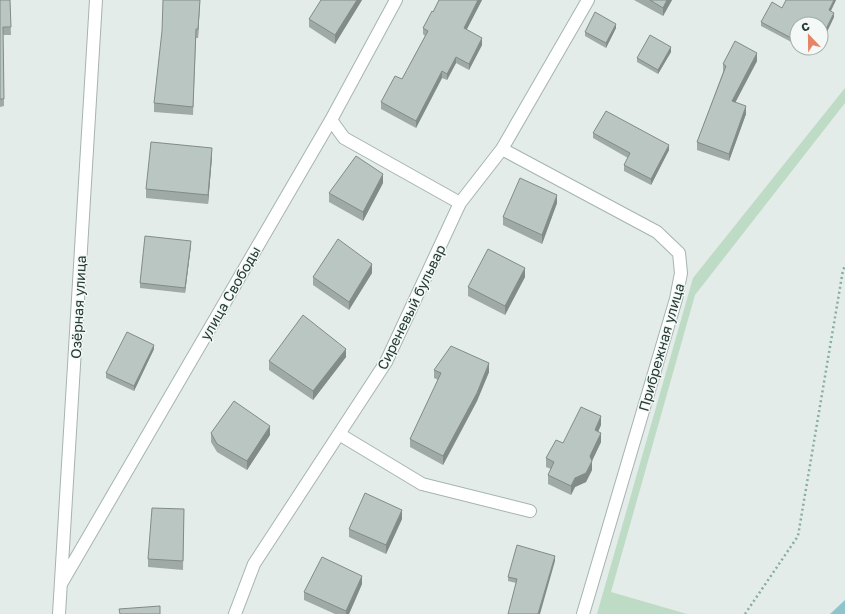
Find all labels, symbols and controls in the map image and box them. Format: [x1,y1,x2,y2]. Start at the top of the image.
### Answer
north arrow [789,16,829,56]
text: С [799,19,811,34]
street label: Сиреневый бульвар [373,242,449,372]
street label: улица Свободы [196,243,264,343]
street label: Озёрная улица [67,255,89,359]
street label: Прибрежная улица [635,281,687,413]

